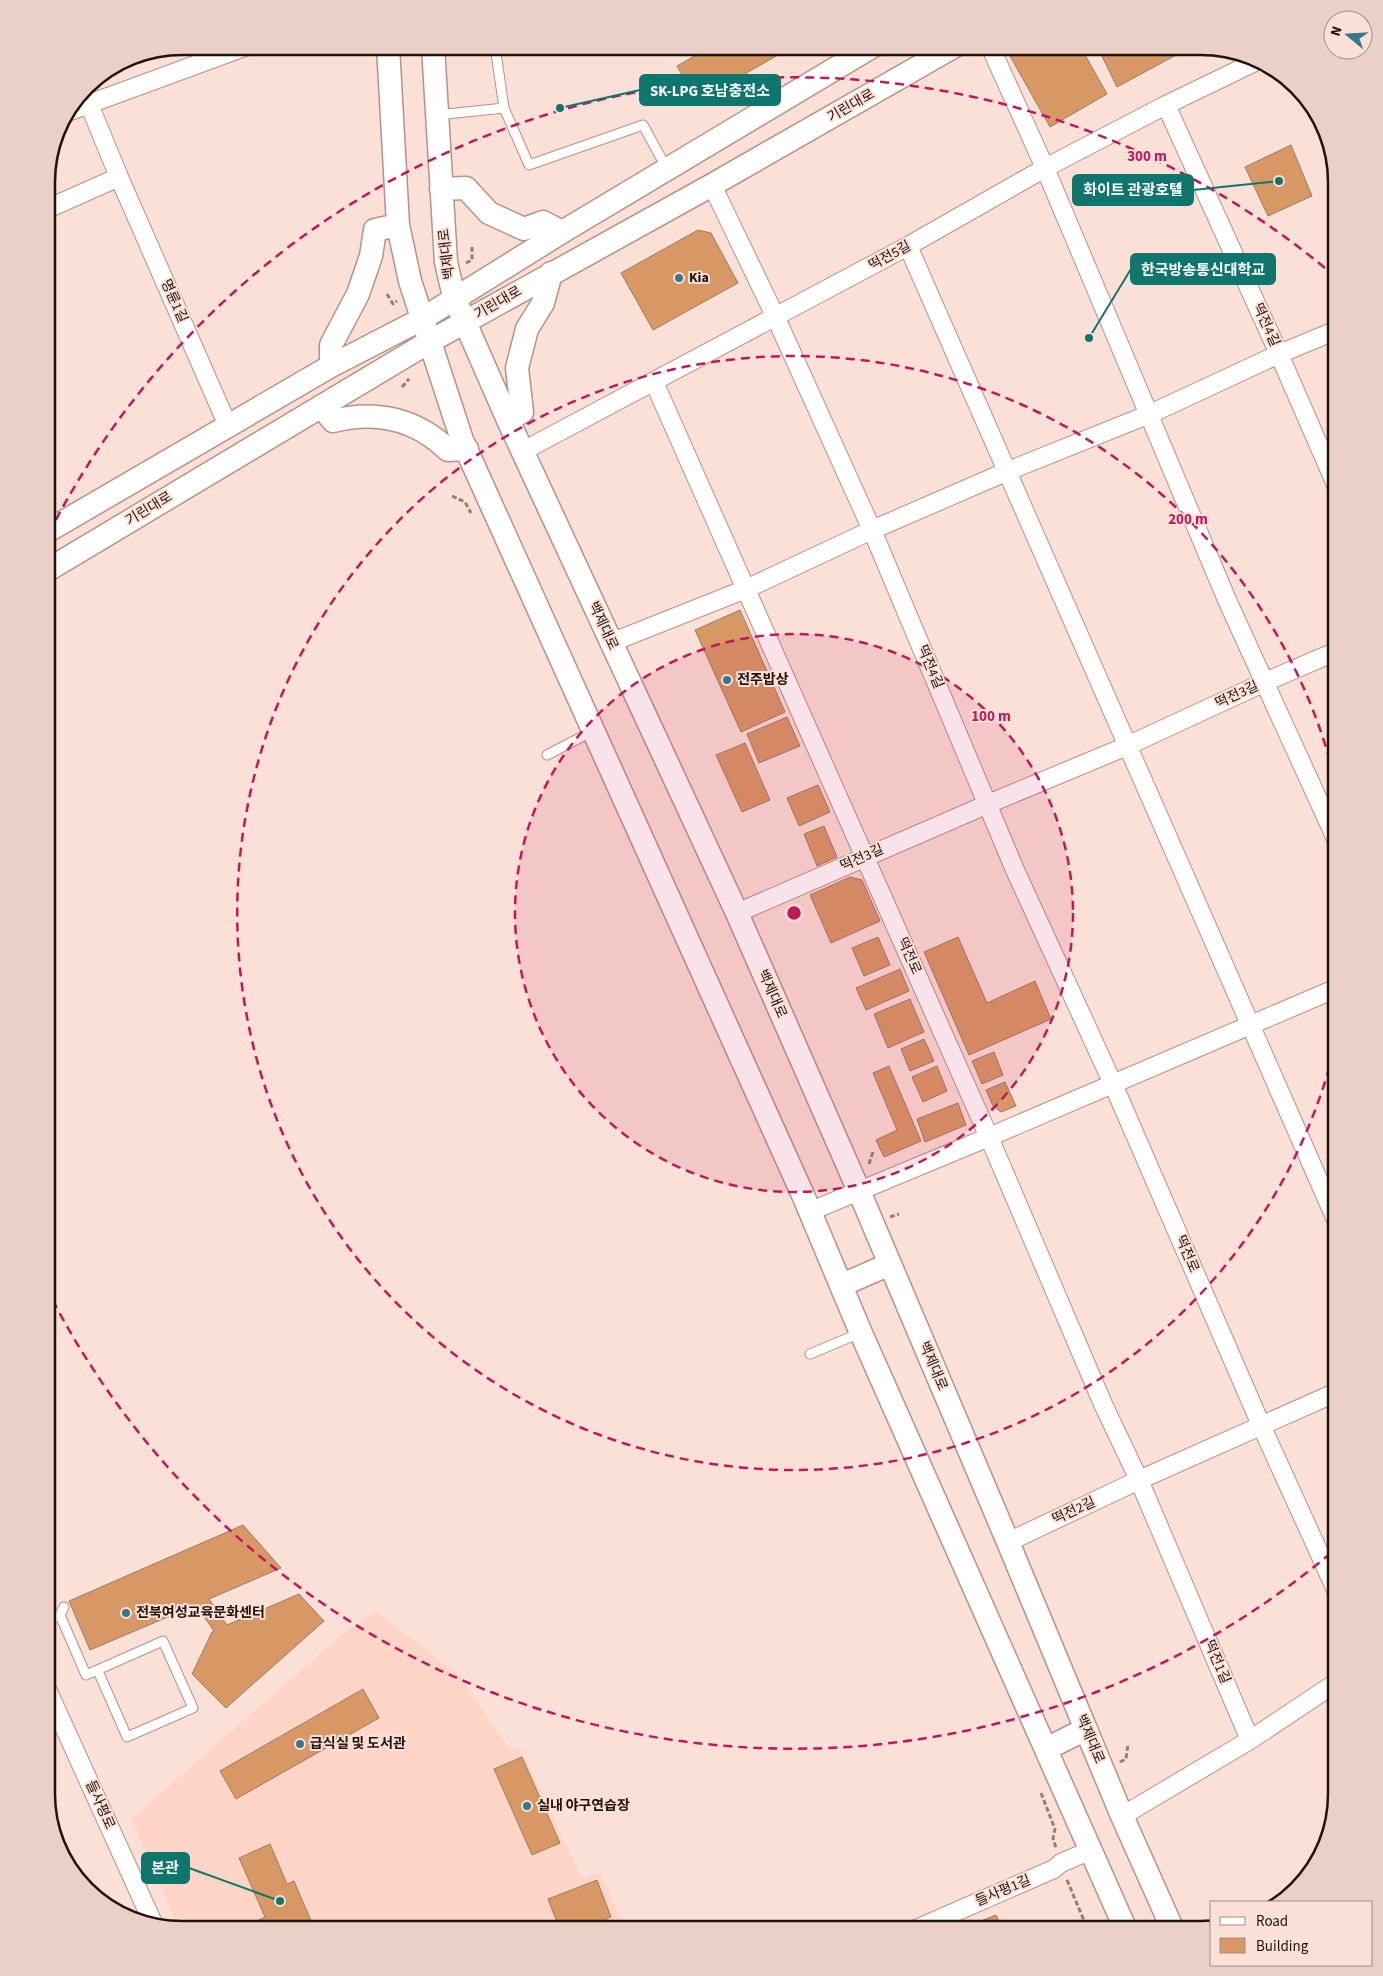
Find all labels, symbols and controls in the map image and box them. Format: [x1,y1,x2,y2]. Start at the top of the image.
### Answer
north arrow [1323,10,1373,60]
text: N [1326,24,1348,39]
callout: SK-LPG 호남충전소 [640,75,780,105]
text: SK-LPG 호남충전소 [650,81,770,102]
street label: 기린대로 [824,84,878,128]
text: 300 m [1127,146,1167,167]
callout: 화이트 관광호텔 [1073,175,1193,205]
text: 화이트 관광호텔 [1083,180,1183,201]
street label: 백제대로 [434,227,460,281]
street label: 떡전5길 [865,236,915,276]
callout: 한국방송통신대학교 [1131,254,1275,284]
text: 한국방송통신대학교 [1141,260,1265,281]
place label: Kia [689,268,709,288]
marker: Kia [673,272,685,284]
street label: 명륜1길 [156,276,192,326]
street label: 기린대로 [471,281,525,325]
street label: 떡전4길 [1248,300,1284,350]
street label: 기린대로 [122,487,176,531]
text: 200 m [1168,509,1208,530]
street label: 백제대로 [583,598,623,654]
street label: 떡전4길 [912,642,948,692]
place label: 전주밥상 [737,670,789,690]
marker: 전주밥상 [721,674,733,686]
street label: 떡전3길 [1212,676,1262,714]
text: 100 m [971,706,1011,727]
street label: 떡전3길 [837,840,887,876]
centre of rings [785,904,803,922]
street label: 떡전로 [892,934,926,978]
street label: 백제대로 [752,966,792,1022]
street label: 떡전로 [1170,1232,1204,1276]
street label: 백제대로 [914,1338,952,1394]
street label: 떡전2길 [1049,1492,1099,1530]
place label: 전북여성교육문화센터 [136,1603,265,1623]
marker: 전북여성교육문화센터 [120,1607,132,1619]
street label: 떡전1길 [1199,1637,1235,1687]
street label: 백제대로 [1071,1711,1109,1767]
place label: 급식실 및 도서관 [310,1734,406,1754]
marker: 급식실 및 도서관 [294,1738,306,1750]
street label: 들사평로 [80,1777,120,1833]
place label: 실내 야구연습장 [537,1796,630,1816]
marker: 실내 야구연습장 [521,1800,533,1812]
callout: 본관 [142,1853,189,1883]
text: 본관 [151,1858,179,1879]
street label: 들사평1길 [972,1870,1034,1912]
legend [1210,1901,1373,1966]
text: Road [1256,1911,1288,1932]
text: Building [1256,1936,1309,1957]

